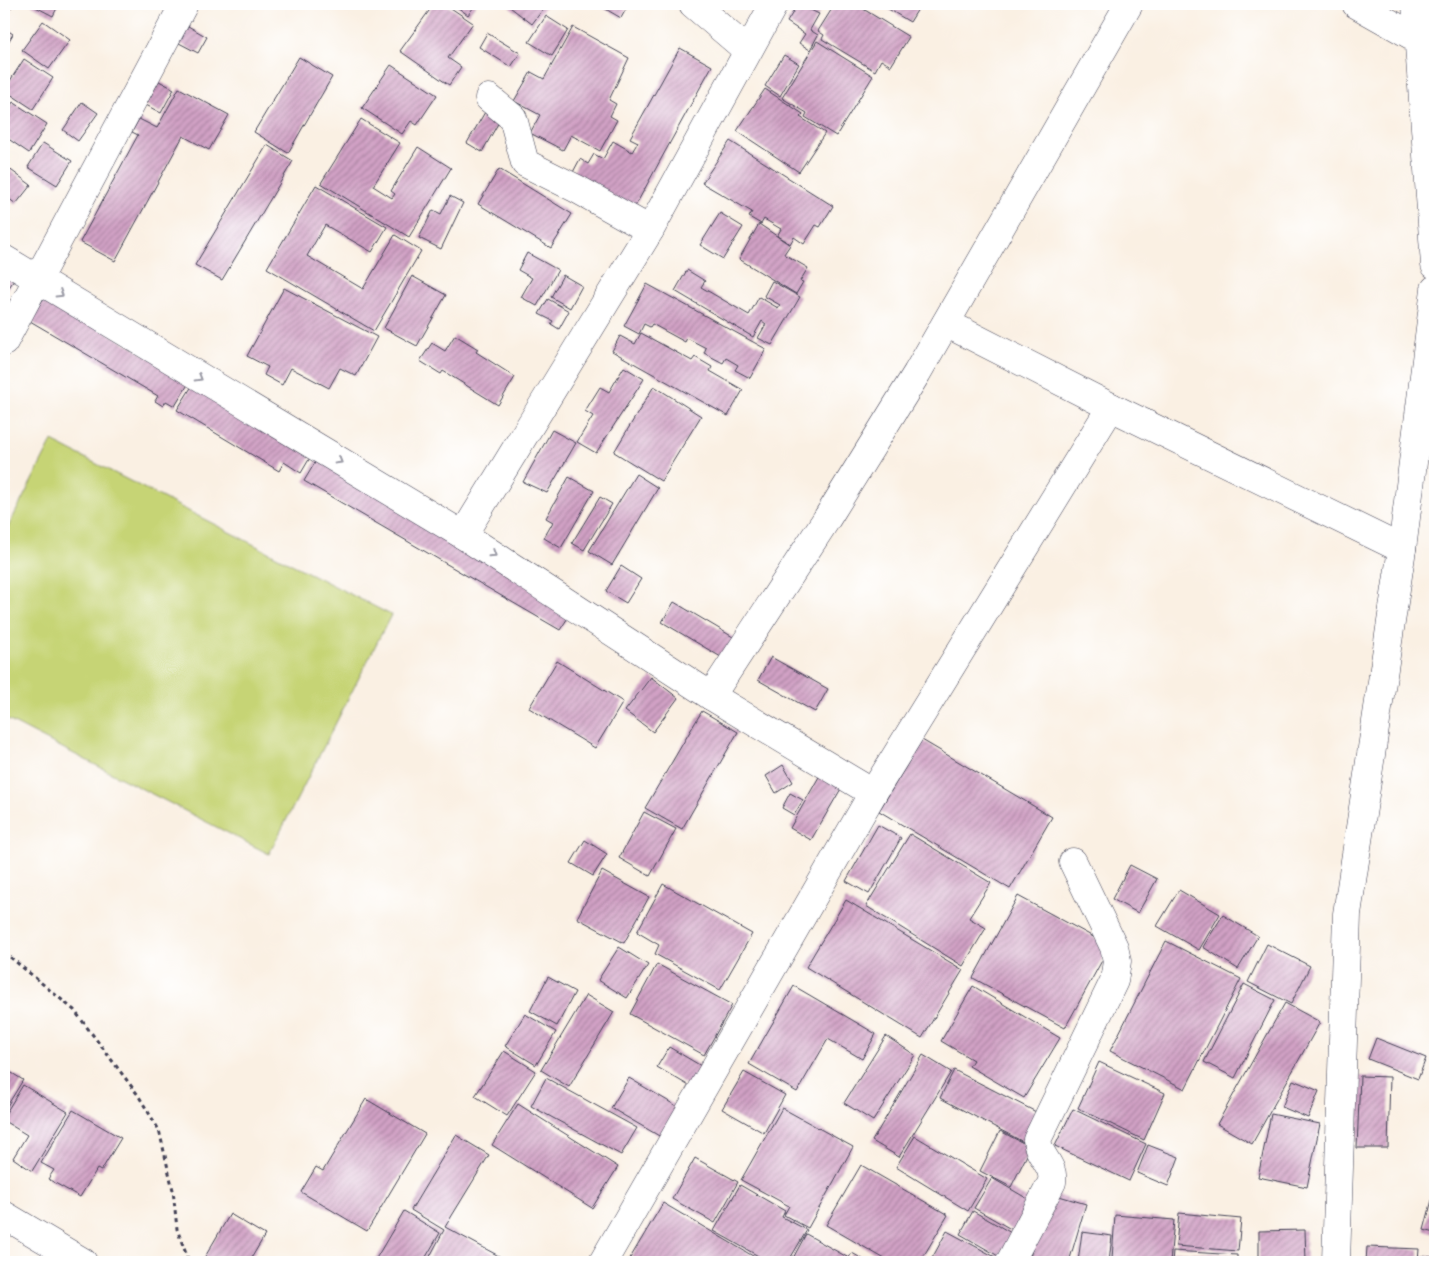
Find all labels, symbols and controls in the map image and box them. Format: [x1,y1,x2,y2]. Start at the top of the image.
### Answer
one-way arrow [55,287,64,297]
one-way arrow [194,372,203,382]
one-way arrow [333,455,342,465]
one-way arrow [487,548,497,557]

